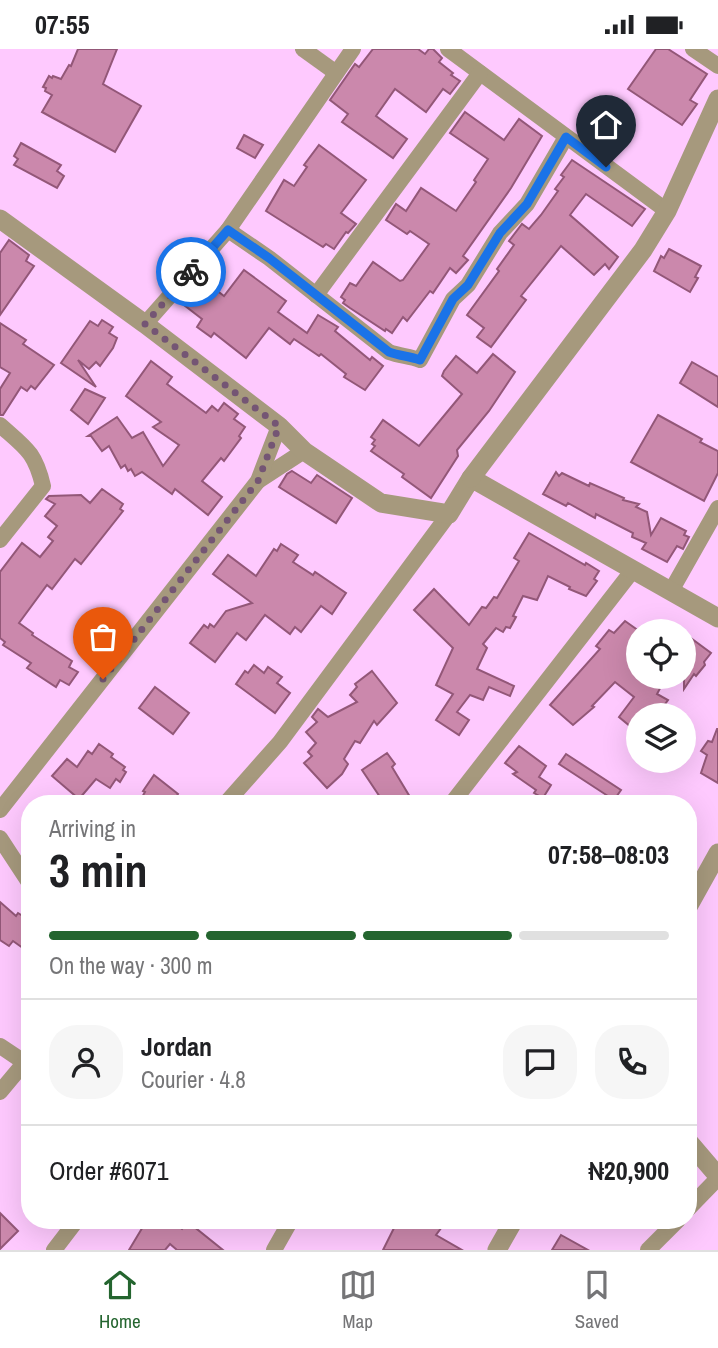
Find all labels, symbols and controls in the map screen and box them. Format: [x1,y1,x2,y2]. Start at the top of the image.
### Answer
text: 07:55 [35,7,90,42]
pin [576,95,636,167]
icon: home [587,106,625,144]
courier [156,237,226,307]
icon: bike [172,253,210,291]
pin [73,607,133,679]
icon: bag [84,618,122,656]
map controls [626,619,696,773]
button: locate [626,619,696,689]
button: layers [626,703,696,773]
text: Arriving in [49,813,136,844]
text: 07:58–08:03 [548,837,669,872]
text: 3 min [49,839,148,901]
text: On the way · 300 m [49,950,213,981]
button: person [49,1025,123,1099]
button: chat [503,1025,577,1099]
button: phone [595,1025,669,1099]
text: Jordan [141,1029,212,1064]
text: Courier · 4.8 [141,1064,246,1095]
text: Order #6071 [49,1153,169,1188]
text: ₦20,900 [588,1153,669,1188]
tab: Home [99,1266,141,1334]
tab: Map [339,1266,377,1334]
tab: Saved [575,1266,619,1334]

